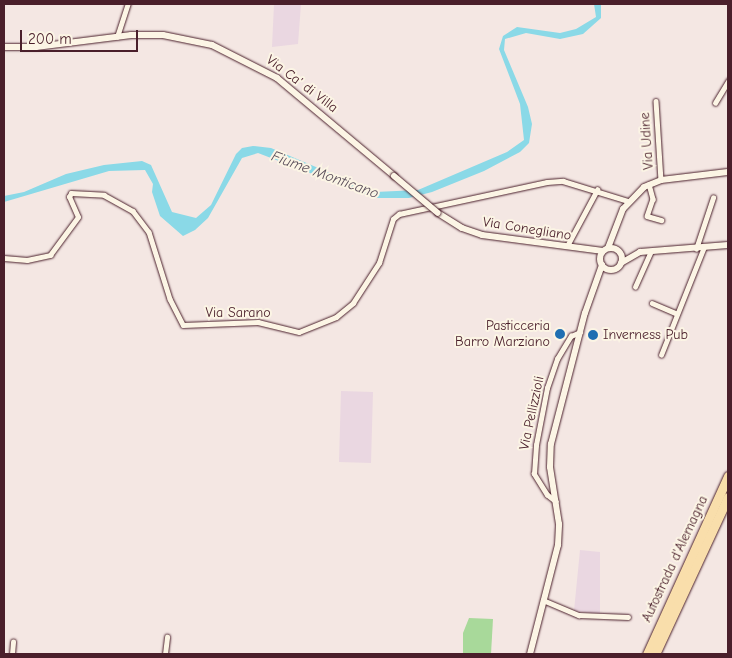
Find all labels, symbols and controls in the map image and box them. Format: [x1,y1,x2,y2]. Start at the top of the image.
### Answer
scale bar [22,20,140,52]
text: 200 m [28,30,72,48]
street label: Via Ca' di Villa [263,52,341,116]
street label: Via Udine [637,112,657,170]
water label: Fiume Monticano [269,147,381,203]
street label: Via Conegliano [482,214,572,244]
street label: Via Sarano [205,305,271,321]
place label: Pasticceria Barro Marziano [455,318,550,351]
place label: Inverness Pub [603,327,688,343]
marker: Pasticceria Barro Marziano [554,328,566,340]
marker: Inverness Pub [587,329,599,341]
street label: Via Pellizzioli [516,375,548,451]
street label: Autostrada d'Alemagna [638,493,712,625]

